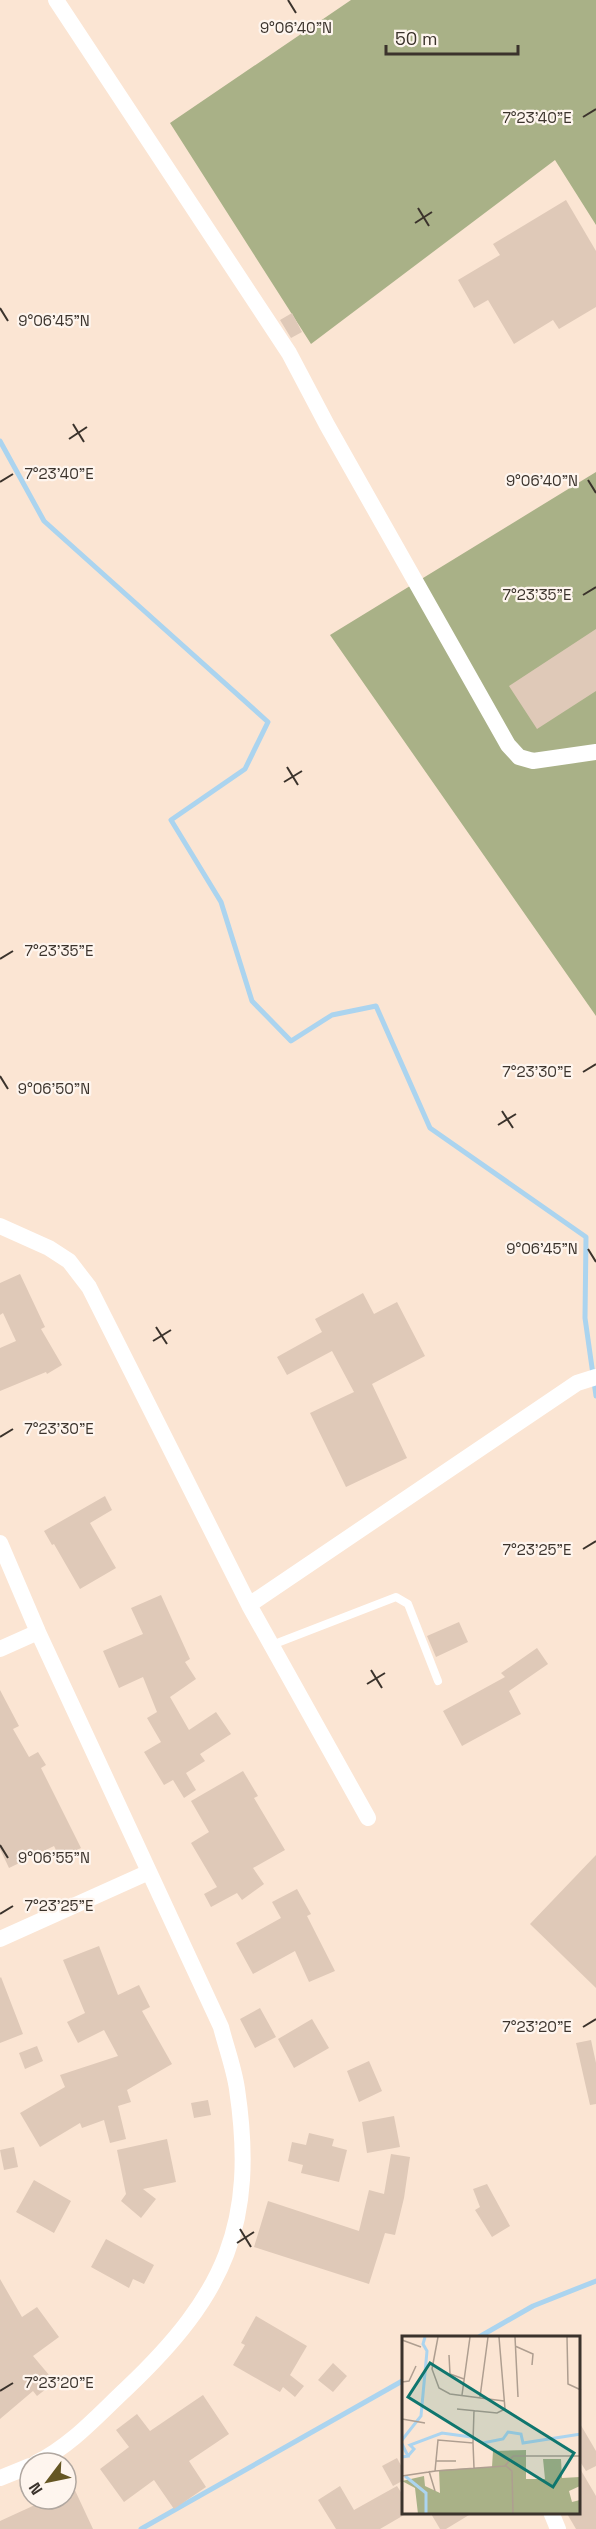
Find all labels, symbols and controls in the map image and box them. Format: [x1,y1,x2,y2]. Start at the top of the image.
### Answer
text: 9°06'40"N [260,18,332,37]
scale bar [386,18,518,56]
text: 50 m [395,27,437,50]
text: 7°23'40"E [502,108,572,127]
text: 9°06'45"N [18,311,90,330]
text: 7°23'40"E [24,464,94,483]
text: 9°06'40"N [506,471,578,490]
text: 7°23'35"E [503,585,571,604]
text: 7°23'35"E [25,941,93,960]
text: 7°23'30"E [502,1062,572,1081]
text: 9°06'50"N [18,1079,90,1098]
text: 9°06'45"N [506,1239,578,1258]
text: 7°23'30"E [24,1419,94,1438]
text: 7°23'25"E [503,1540,571,1559]
text: 9°06'55"N [18,1848,90,1867]
text: 7°23'25"E [25,1896,93,1915]
text: 7°23'20"E [502,2017,572,2036]
inset map [402,2336,581,2514]
text: 7°23'20"E [24,2373,94,2392]
north arrow [18,2451,78,2511]
text: N [24,2479,47,2499]

